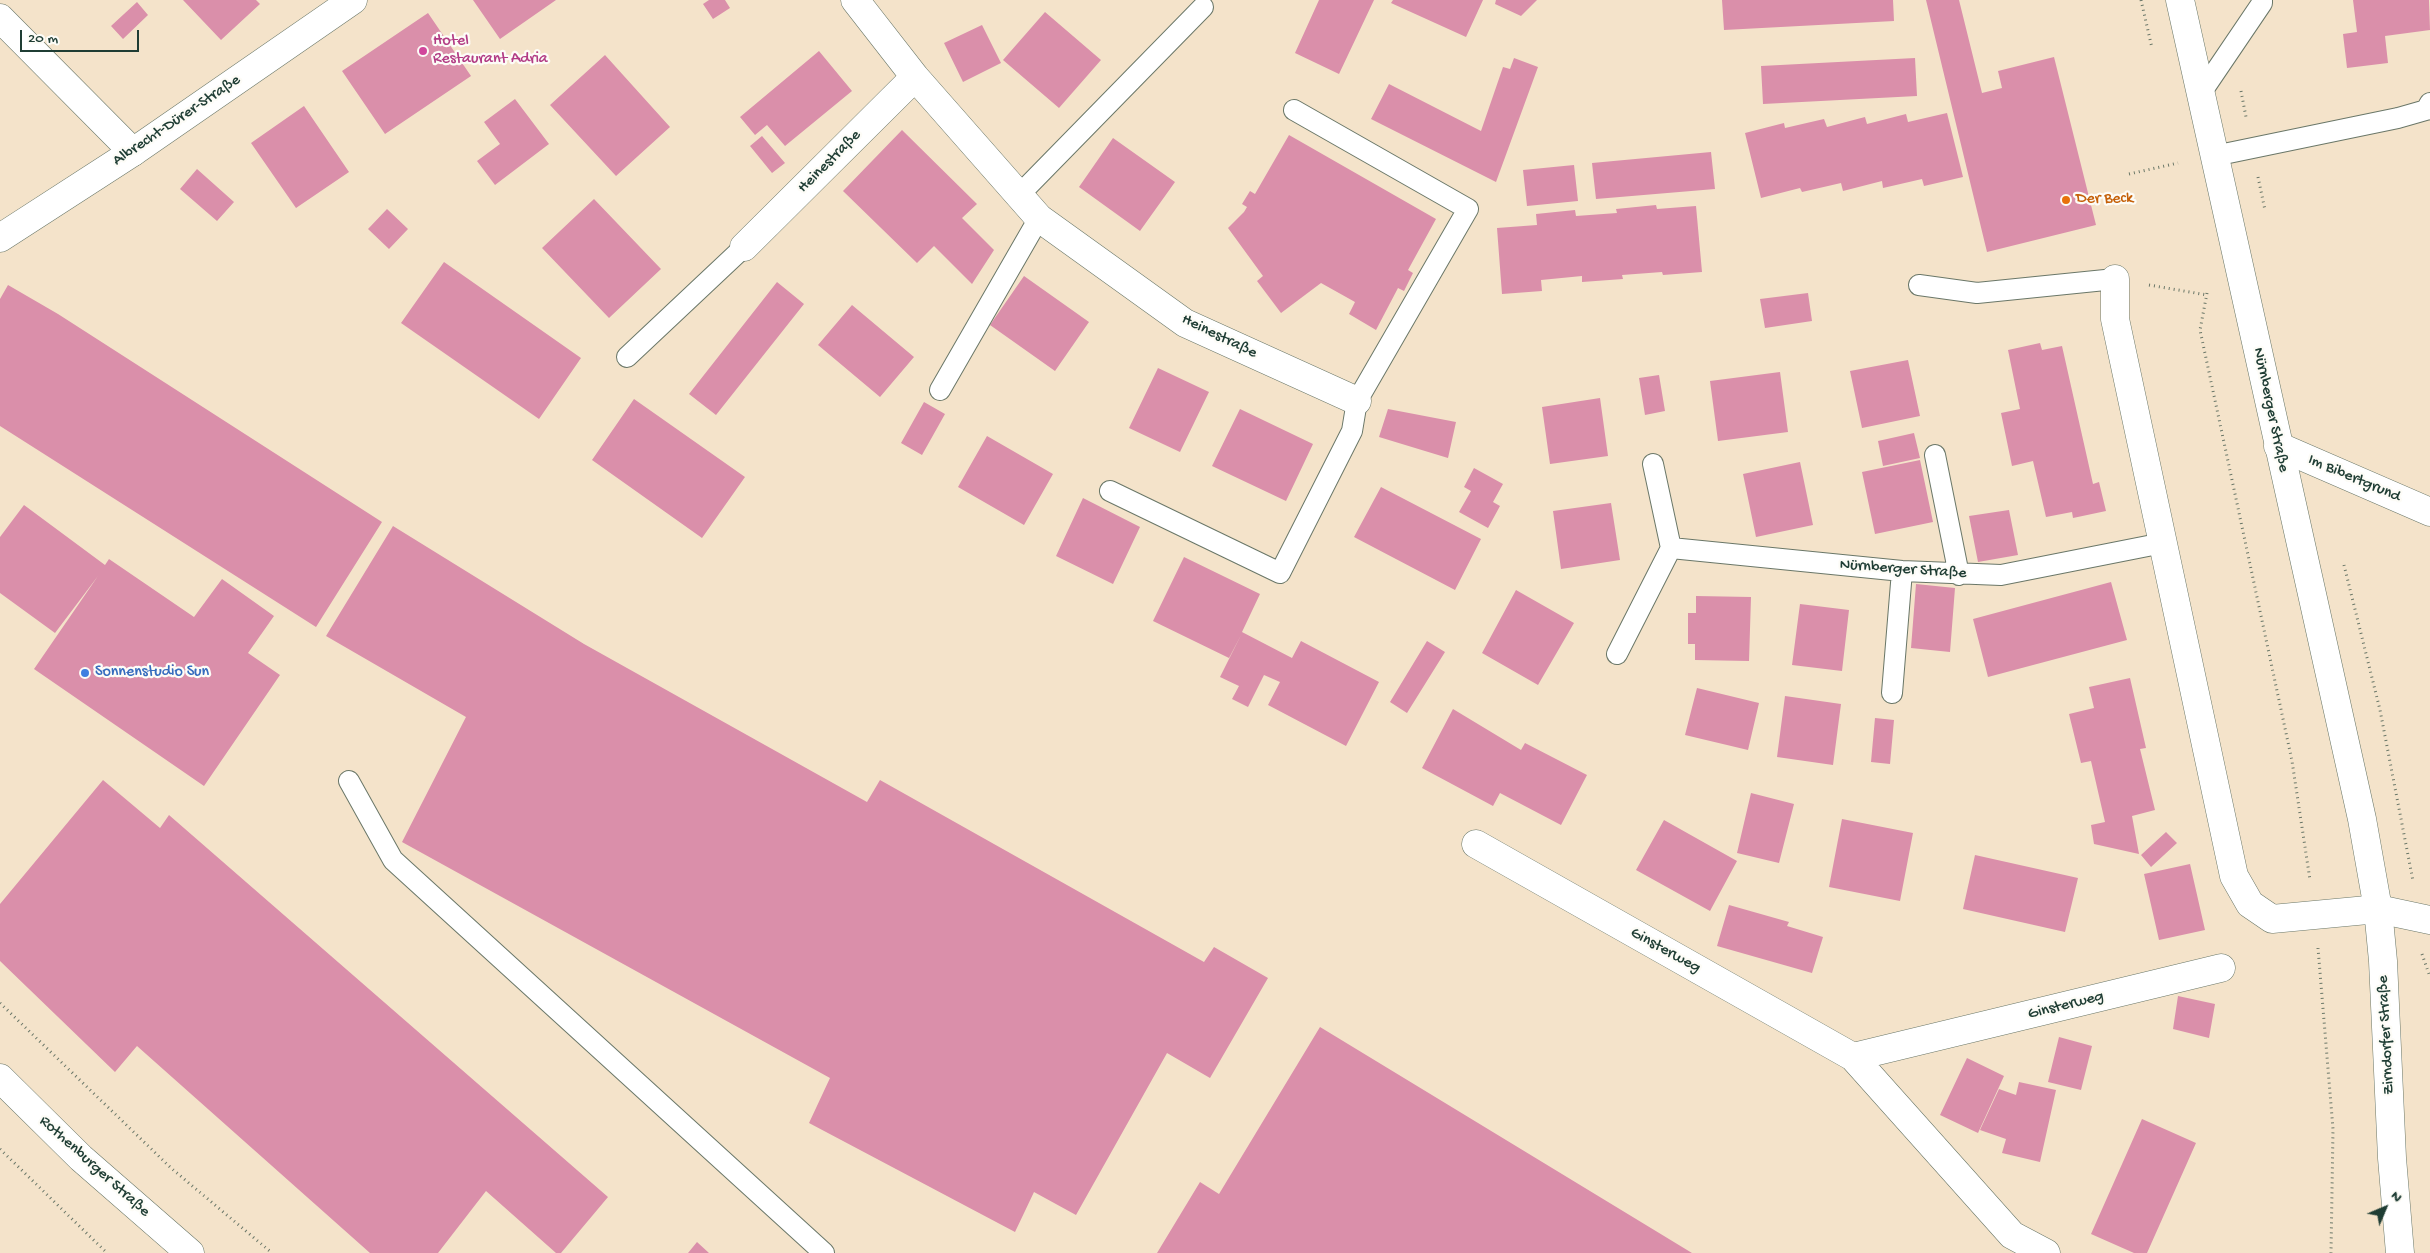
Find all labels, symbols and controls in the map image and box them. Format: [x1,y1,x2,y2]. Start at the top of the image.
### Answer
scale bar [22,20,141,52]
text: 20 m [28,30,58,48]
place label: Hotel Restaurant Adria [433,32,548,70]
marker: Hotel Restaurant Adria [417,45,429,57]
street label: Albrecht-Dürer-Straße [109,71,245,171]
street label: Heinestraße [794,126,866,198]
place label: Der Beck [2076,190,2133,210]
marker: Der Beck [2060,194,2072,206]
street label: Heinestraße [1178,310,1260,364]
street label: Nürnberger Straße [2247,346,2293,474]
street label: Im Bibertgrund [2305,451,2403,507]
street label: Nürnberger Straße [1839,556,1967,584]
place label: Sonnenstudio Sun [95,663,209,683]
marker: Sonnenstudio Sun [79,667,91,679]
street label: Ginsterweg [1627,924,1703,978]
street label: Zirndorfer Straße [2374,975,2400,1095]
street label: Ginsterweg [2026,987,2106,1025]
street label: Rothenburger Straße [35,1112,153,1222]
north arrow [2360,1183,2410,1233]
text: N [2387,1188,2405,1206]

